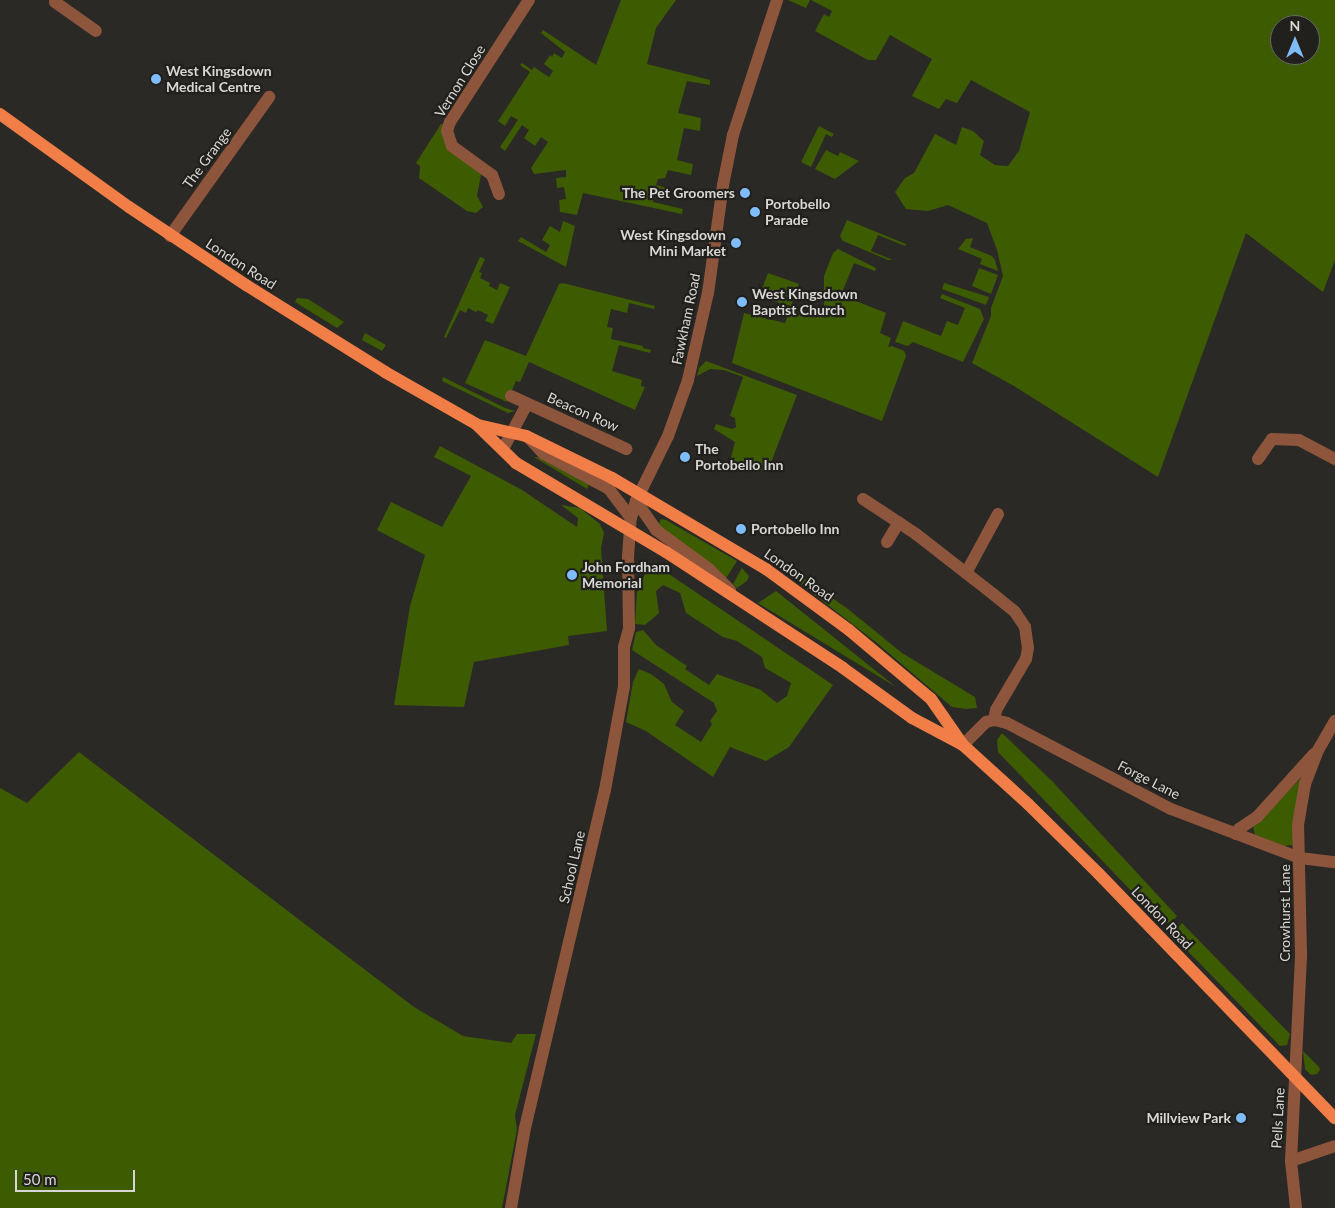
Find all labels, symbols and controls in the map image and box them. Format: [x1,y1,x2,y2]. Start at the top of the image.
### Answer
north arrow [1270,15,1320,65]
text: N [1290,17,1300,34]
street label: Vernon Close [431,42,489,120]
place label: West Kingsdown Medical Centre [166,63,272,95]
marker: West Kingsdown Medical Centre [150,73,162,85]
street label: The Grange [179,124,235,192]
place label: The Pet Groomers [622,185,735,201]
marker: The Pet Groomers [739,187,751,199]
place label: Portobello Parade [765,196,830,228]
marker: Portobello Parade [749,206,761,218]
place label: West Kingsdown Mini Market [620,227,726,260]
street label: London Road [203,235,279,293]
marker: West Kingsdown Mini Market [730,237,742,249]
street label: Fawkham Road [668,272,704,366]
place label: West Kingsdown Baptist Church [752,286,858,318]
marker: West Kingsdown Baptist Church [736,296,748,308]
street label: Beacon Row [545,389,621,435]
place label: The Portobello Inn [695,441,783,474]
marker: The Portobello Inn [679,451,691,463]
place label: Portobello Inn [751,521,839,537]
marker: Portobello Inn [735,523,747,535]
street label: London Road [761,545,837,605]
place label: John Fordham Memorial [582,559,670,592]
marker: John Fordham Memorial [566,569,578,581]
street label: Forge Lane [1115,757,1183,803]
street label: School Lane [555,829,589,905]
street label: Crowhurst Lane [1277,864,1293,962]
street label: London Road [1128,883,1196,953]
street label: Pells Lane [1268,1087,1288,1149]
place label: Millview Park [1146,1110,1231,1126]
marker: Millview Park [1235,1112,1247,1124]
scale bar [18,1160,138,1192]
text: 50 m [23,1170,57,1188]

